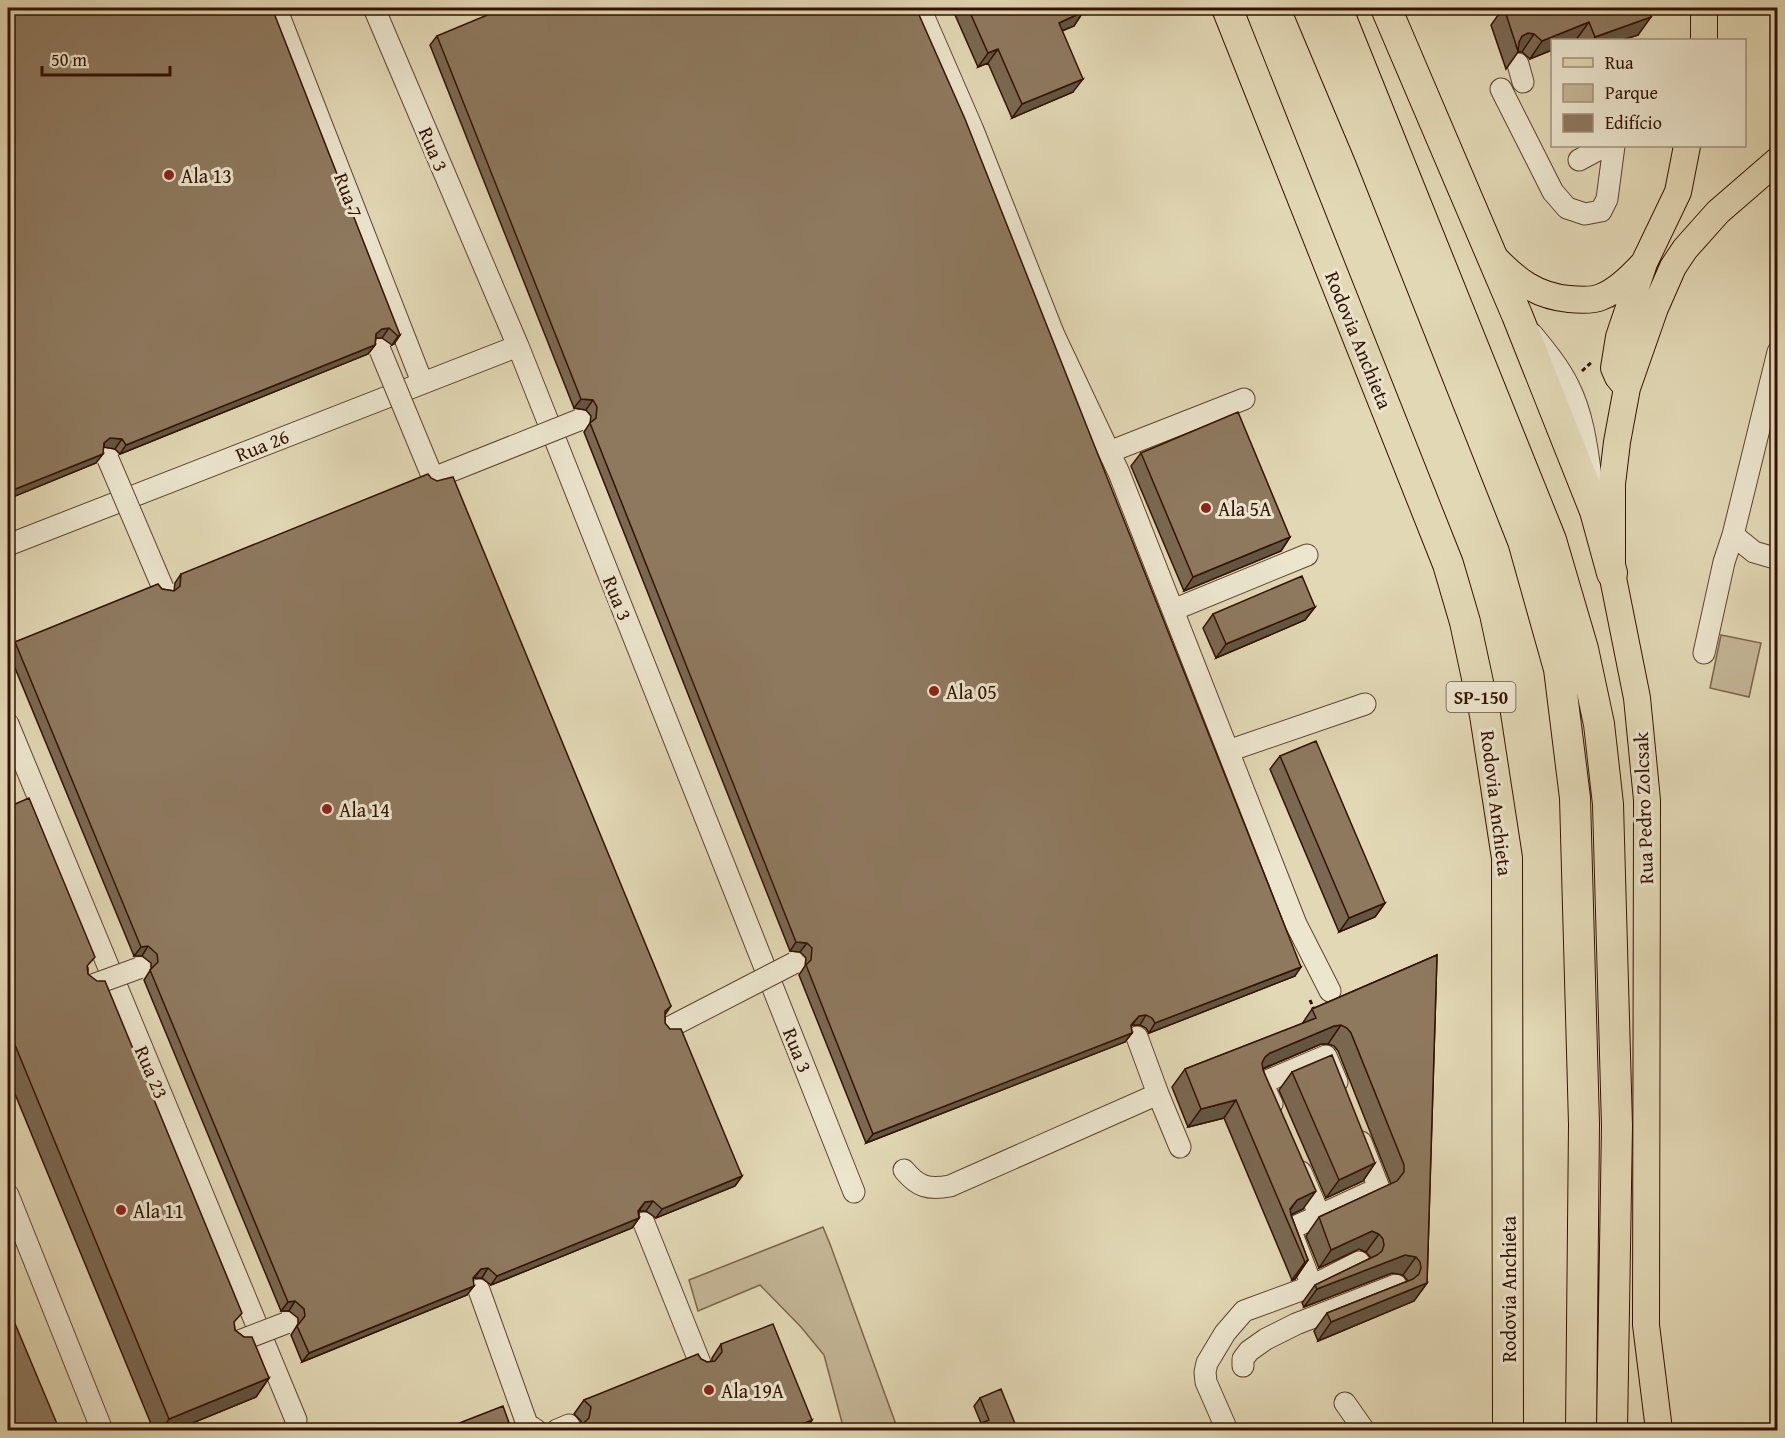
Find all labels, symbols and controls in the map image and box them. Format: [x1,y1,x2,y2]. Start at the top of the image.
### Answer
scale bar [42,39,170,77]
legend [1551,39,1746,147]
text: 50 m [51,46,87,73]
text: Rua [1605,49,1634,76]
text: Parque [1605,79,1658,106]
text: Edifício [1605,109,1662,136]
street label: Rua 3 [412,122,456,176]
place label: Ala 13 [181,161,232,190]
marker: Ala 13 [162,168,176,182]
street label: Rua 7 [327,168,371,222]
street label: Rodovia Anchieta [1318,267,1400,414]
street label: Rua 26 [231,421,293,469]
place label: Ala 5A [1218,494,1271,523]
marker: Ala 5A [1199,501,1213,515]
street label: Rua 3 [596,571,640,625]
place label: Ala 05 [946,677,997,706]
road number: SP-150 [1446,682,1516,712]
marker: Ala 05 [927,684,941,698]
street label: Rodovia Anchieta [1474,729,1520,878]
street label: Rua Pedro Zolcsak [1626,731,1660,885]
place label: Ala 14 [339,795,390,824]
marker: Ala 14 [320,802,334,816]
street label: Rua 3 [776,1023,820,1077]
street label: Rua 23 [128,1041,176,1103]
place label: Ala 11 [133,1196,184,1225]
marker: Ala 11 [114,1203,128,1217]
street label: Rodovia Anchieta [1494,1215,1523,1362]
place label: Ala 19A [721,1376,784,1405]
marker: Ala 19A [702,1383,716,1397]

